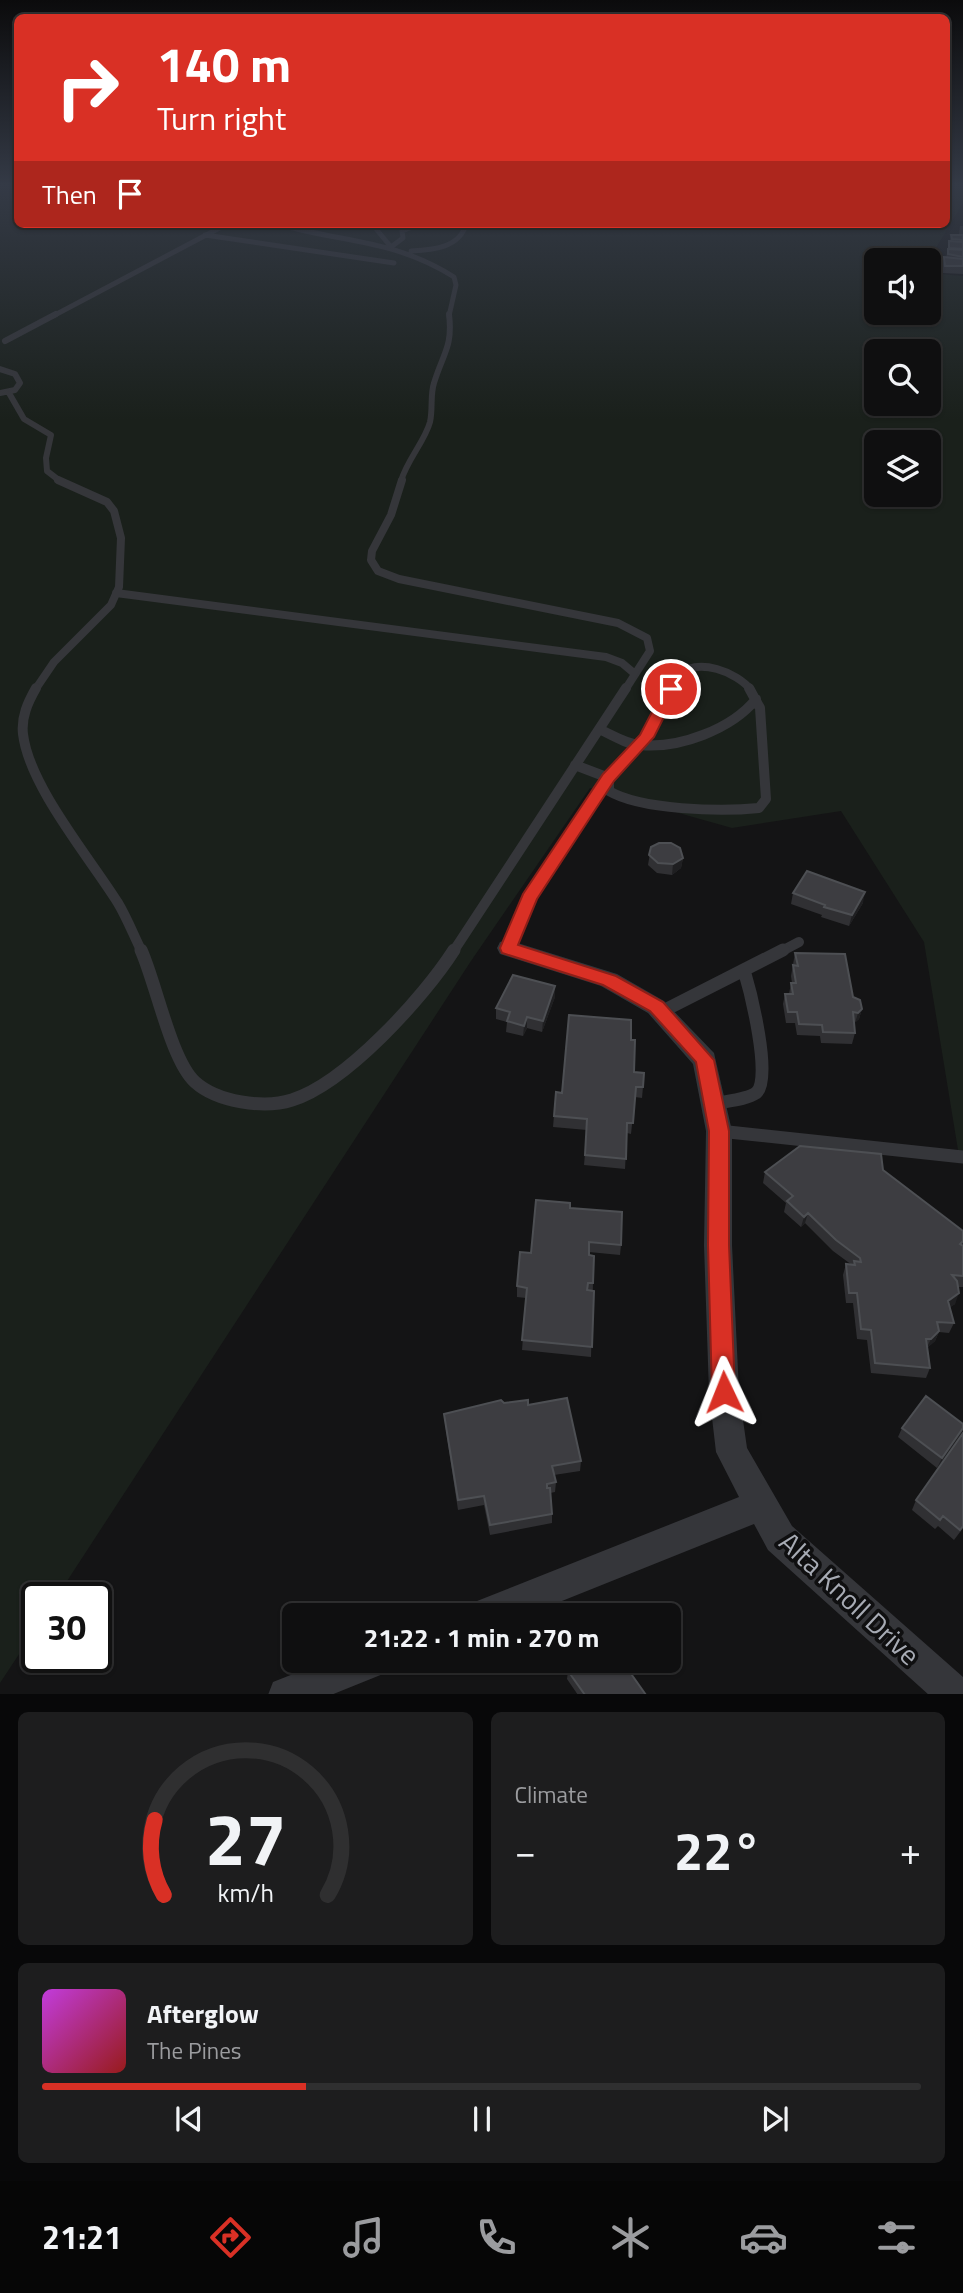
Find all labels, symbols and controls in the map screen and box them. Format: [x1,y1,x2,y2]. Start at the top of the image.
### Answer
text: 140 m [157,26,291,101]
icon: right [42,42,133,133]
text: Turn right [157,94,286,142]
text: Then [42,175,97,214]
icon: arrive [111,175,149,213]
map controls [864,248,941,507]
button: sound [864,248,941,325]
button: search [864,339,941,416]
button: layers [864,430,941,507]
pin [641,659,701,719]
icon: arrive [652,670,690,708]
position arrow [687,1355,761,1429]
street label: Alta Knoll Drive [770,1521,930,1675]
speed limit sign: 30 [21,1582,112,1673]
text: 21:22 · 1 min · 270 m [364,1618,599,1657]
text: Climate [515,1777,588,1812]
text: 27 [204,1783,286,1893]
text: 22° [674,1811,761,1890]
text: − [515,1822,536,1880]
text: + [900,1822,921,1880]
text: km/h [217,1873,274,1911]
text: Afterglow [147,1994,259,2033]
text: The Pines [147,2033,241,2068]
icon: previous [170,2100,208,2138]
icon: pause [463,2100,501,2138]
icon: next [756,2100,794,2138]
text: 21:21 [42,2213,122,2261]
icon: directions [206,2213,255,2262]
icon: music [339,2213,388,2262]
icon: phone [472,2213,521,2262]
icon: climate [606,2213,655,2262]
icon: car [739,2213,788,2262]
icon: filters [872,2213,921,2262]

